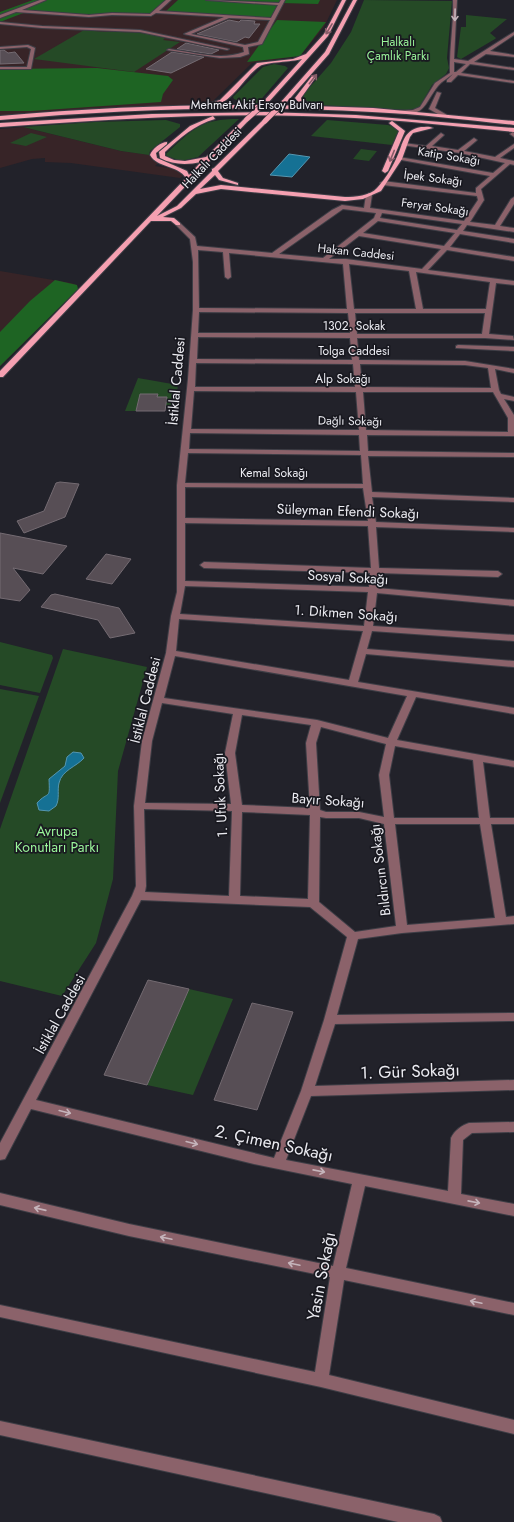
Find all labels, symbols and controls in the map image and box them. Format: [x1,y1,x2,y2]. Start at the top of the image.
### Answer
one-way arrow [452,8,459,21]
one-way arrow [325,23,333,35]
park label: Halkalı Çamlık Parkı [367,33,429,65]
one-way arrow [308,73,317,84]
street label: Mehmet Akif Ersoy Bulvarı [191,96,323,114]
street label: Halkalı Caddesi [178,123,246,193]
street label: Katip Sokağı [416,142,482,170]
one-way arrow [388,149,395,161]
street label: İpek Sokağı [403,165,463,191]
street label: Feryat Sokağı [400,193,470,221]
street label: Hakan Caddesi [317,239,395,265]
street label: 1302. Sokak [323,317,386,335]
street label: İstiklal Caddesi [162,336,190,426]
street label: Tolga Caddesi [318,342,390,360]
street label: Alp Sokağı [315,370,371,388]
street label: Dağlı Sokağı [318,411,382,431]
street label: Kemal Sokağı [240,464,308,482]
street label: Süleyman Efendi Sokağı [276,499,420,523]
street label: Sosyal Sokağı [307,565,389,589]
street label: 1. Dikmen Sokağı [294,599,398,627]
street label: İstiklal Caddesi [125,655,165,745]
street label: 1. Ufuk Sokağı [208,752,232,838]
street label: Bayır Sokağı [291,787,365,813]
park label: Avrupa Konutları Parkı [15,821,99,857]
street label: Bıldırcın Sokağı [364,823,396,917]
street label: İstiklal Caddesi [30,970,90,1058]
street label: 1. Gür Sokağı [360,1057,460,1085]
one-way arrow [59,1109,72,1117]
street label: 2. Çimen Sokağı [213,1119,335,1167]
one-way arrow [185,1140,198,1148]
one-way arrow [312,1168,325,1176]
one-way arrow [467,1198,480,1206]
one-way arrow [33,1204,46,1212]
street label: Yasin Sokağı [301,1230,341,1322]
one-way arrow [160,1234,173,1242]
one-way arrow [287,1260,300,1268]
one-way arrow [470,1297,483,1305]

